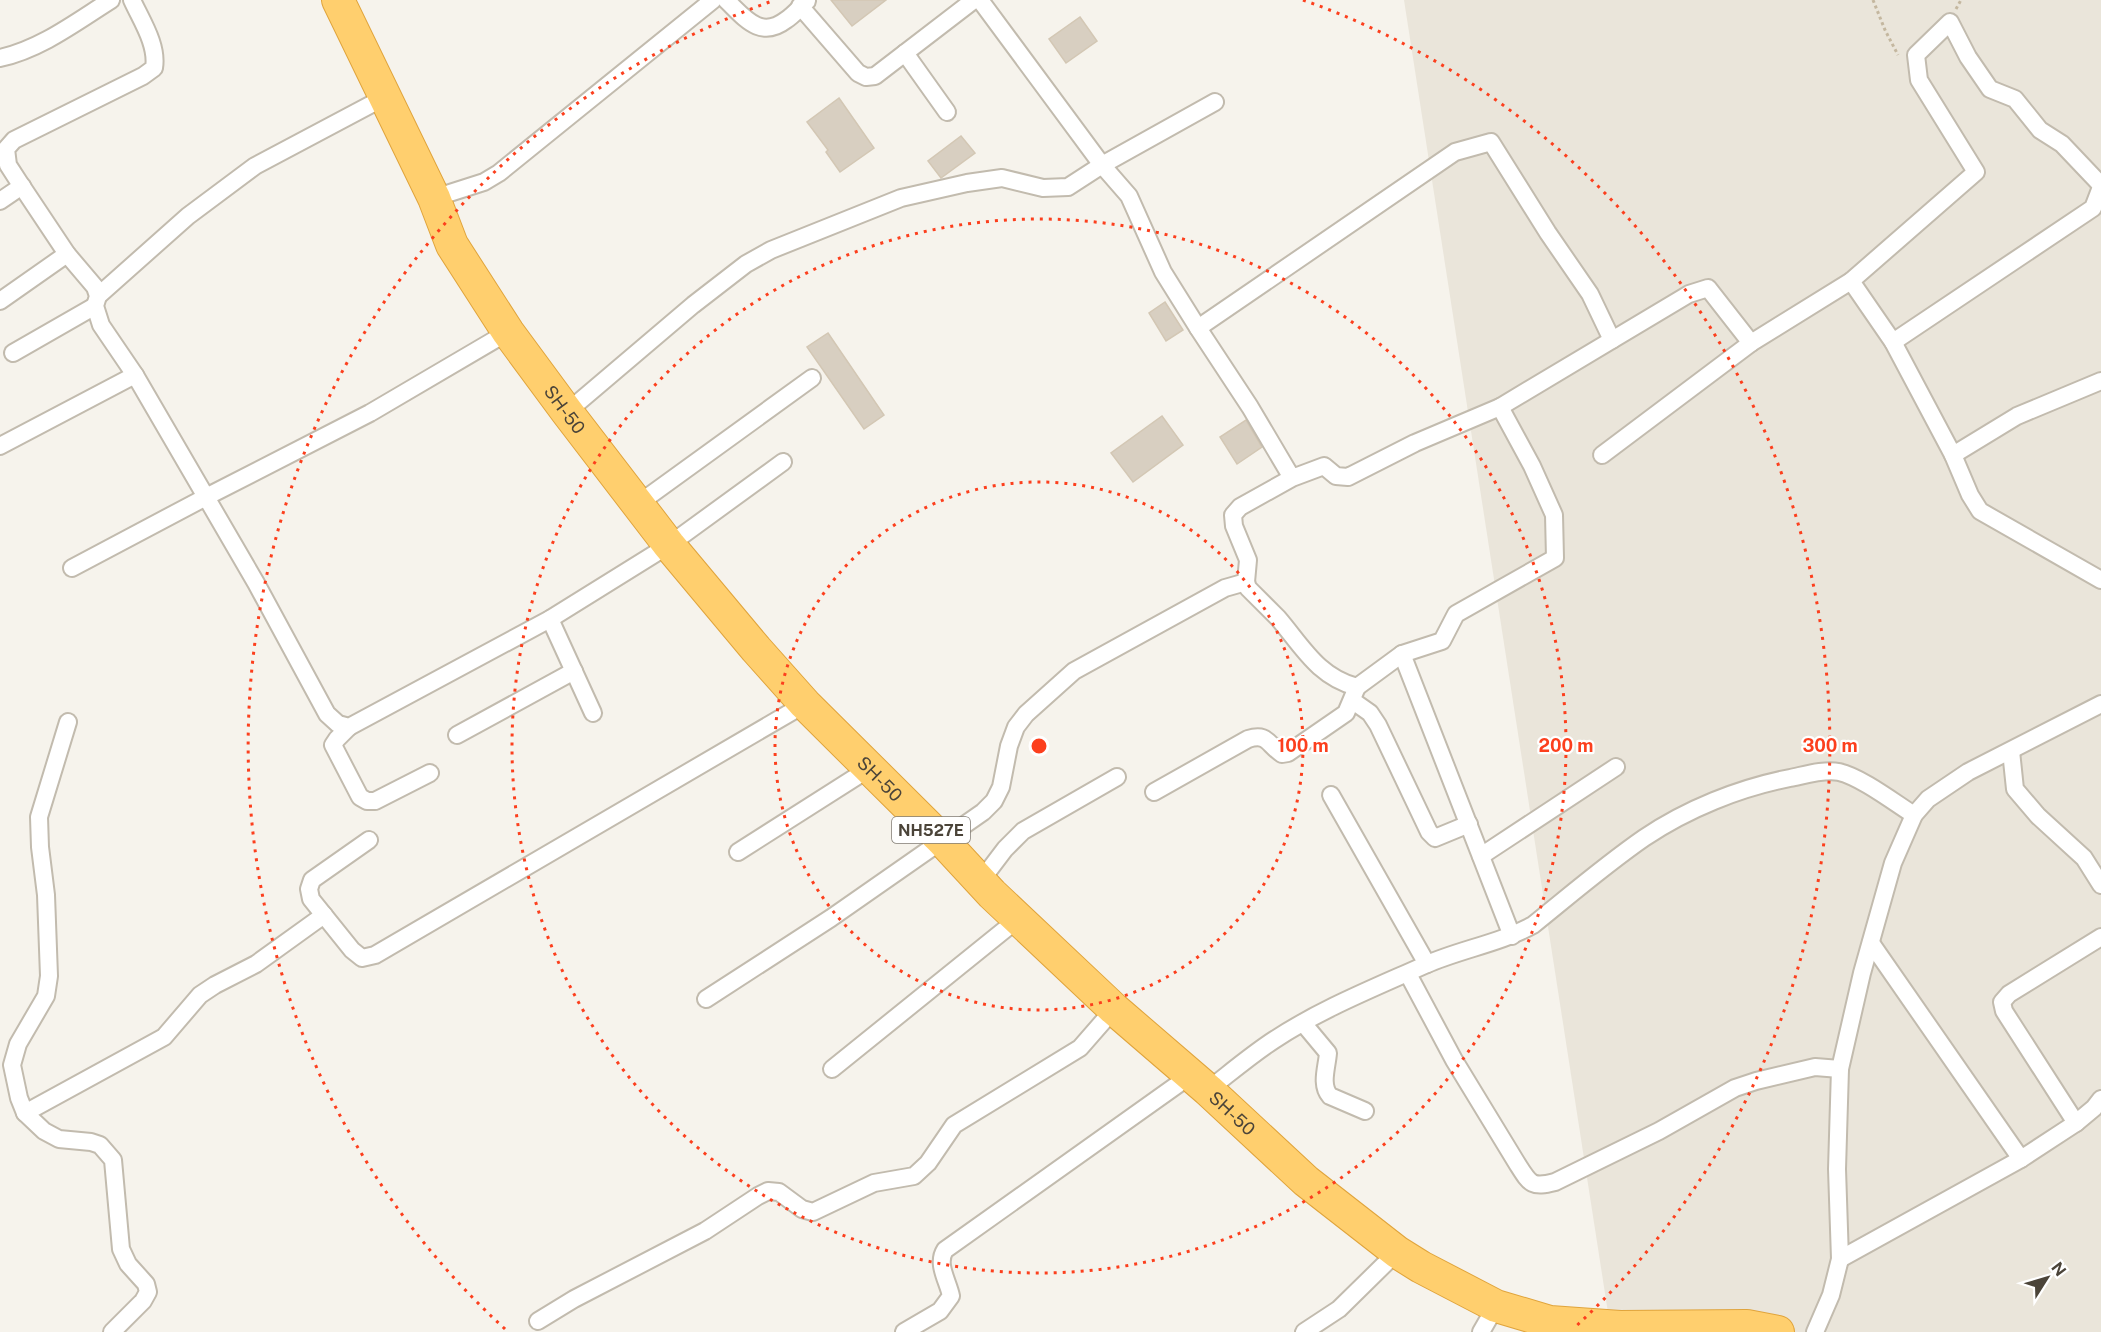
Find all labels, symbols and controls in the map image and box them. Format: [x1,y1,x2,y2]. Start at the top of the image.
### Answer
street label: SH-50 [540,381,590,438]
text: 100 m [1277,735,1329,756]
text: 200 m [1539,735,1593,756]
text: 300 m [1802,735,1858,756]
centre of rings [1029,736,1049,756]
street label: SH-50 [853,752,907,805]
road number: NH527E [892,817,970,843]
street label: SH-50 [1205,1086,1260,1139]
north arrow [2017,1248,2077,1308]
text: N [2047,1259,2070,1280]

